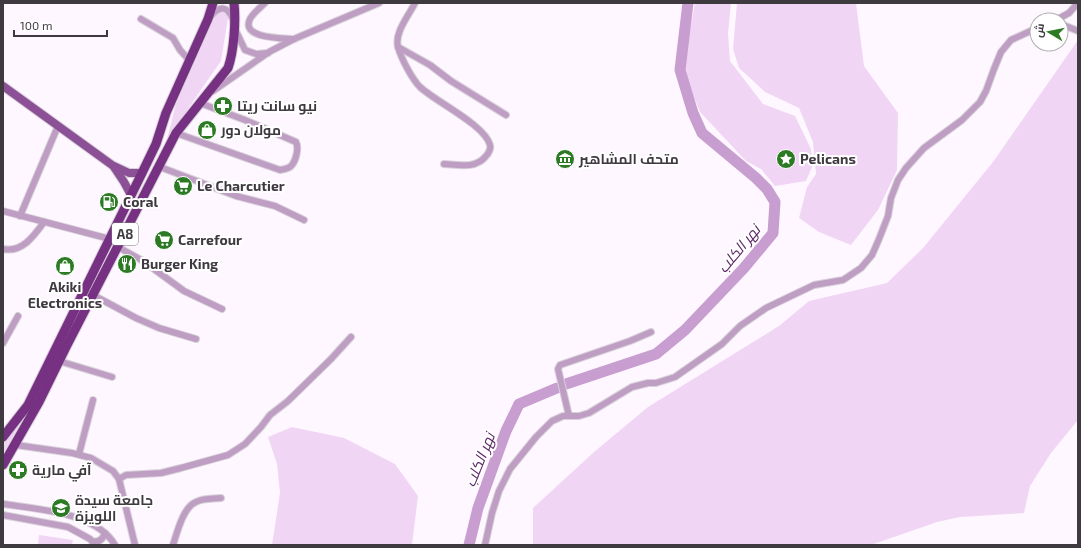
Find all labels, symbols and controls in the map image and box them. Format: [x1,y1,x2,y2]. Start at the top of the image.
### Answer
scale bar [14,12,107,38]
north arrow [1029,12,1069,52]
text: 100 m [20,18,52,32]
text: ش [1031,22,1047,38]
pharmacy icon: نيو سانت ريتا [212,95,234,117]
place label: نيو سانت ريتا [237,97,317,115]
shop icon: مولان دور [196,119,218,141]
place label: مولان دور [220,121,281,139]
museum icon: متحف المشاهير [554,148,576,170]
place icon: Pelicans [775,148,797,170]
place label: متحف المشاهير [578,150,679,168]
place label: Pelicans [800,150,856,167]
supermarket icon: Le Charcutier [172,175,194,197]
place label: Le Charcutier [197,177,285,194]
fuel station icon: Coral [98,191,120,213]
place label: Coral [123,193,158,210]
water label: نهر الكلب [713,219,765,276]
road number: A8 [112,223,138,245]
supermarket icon: Carrefour [153,229,175,251]
place label: Carrefour [178,231,242,248]
restaurant icon: Burger King [116,253,138,275]
shop icon: Akiki Electronics [54,255,76,277]
place label: Burger King [141,255,218,272]
place label: Akiki Electronics [28,278,102,311]
water label: نهر الكلب [460,428,500,490]
pharmacy icon: آفي مارية [7,459,29,481]
place label: آفي مارية [32,461,92,482]
place label: جامعة سيدة اللويزة [75,491,153,525]
school or university icon: جامعة سيدة اللويزة [50,497,72,519]

